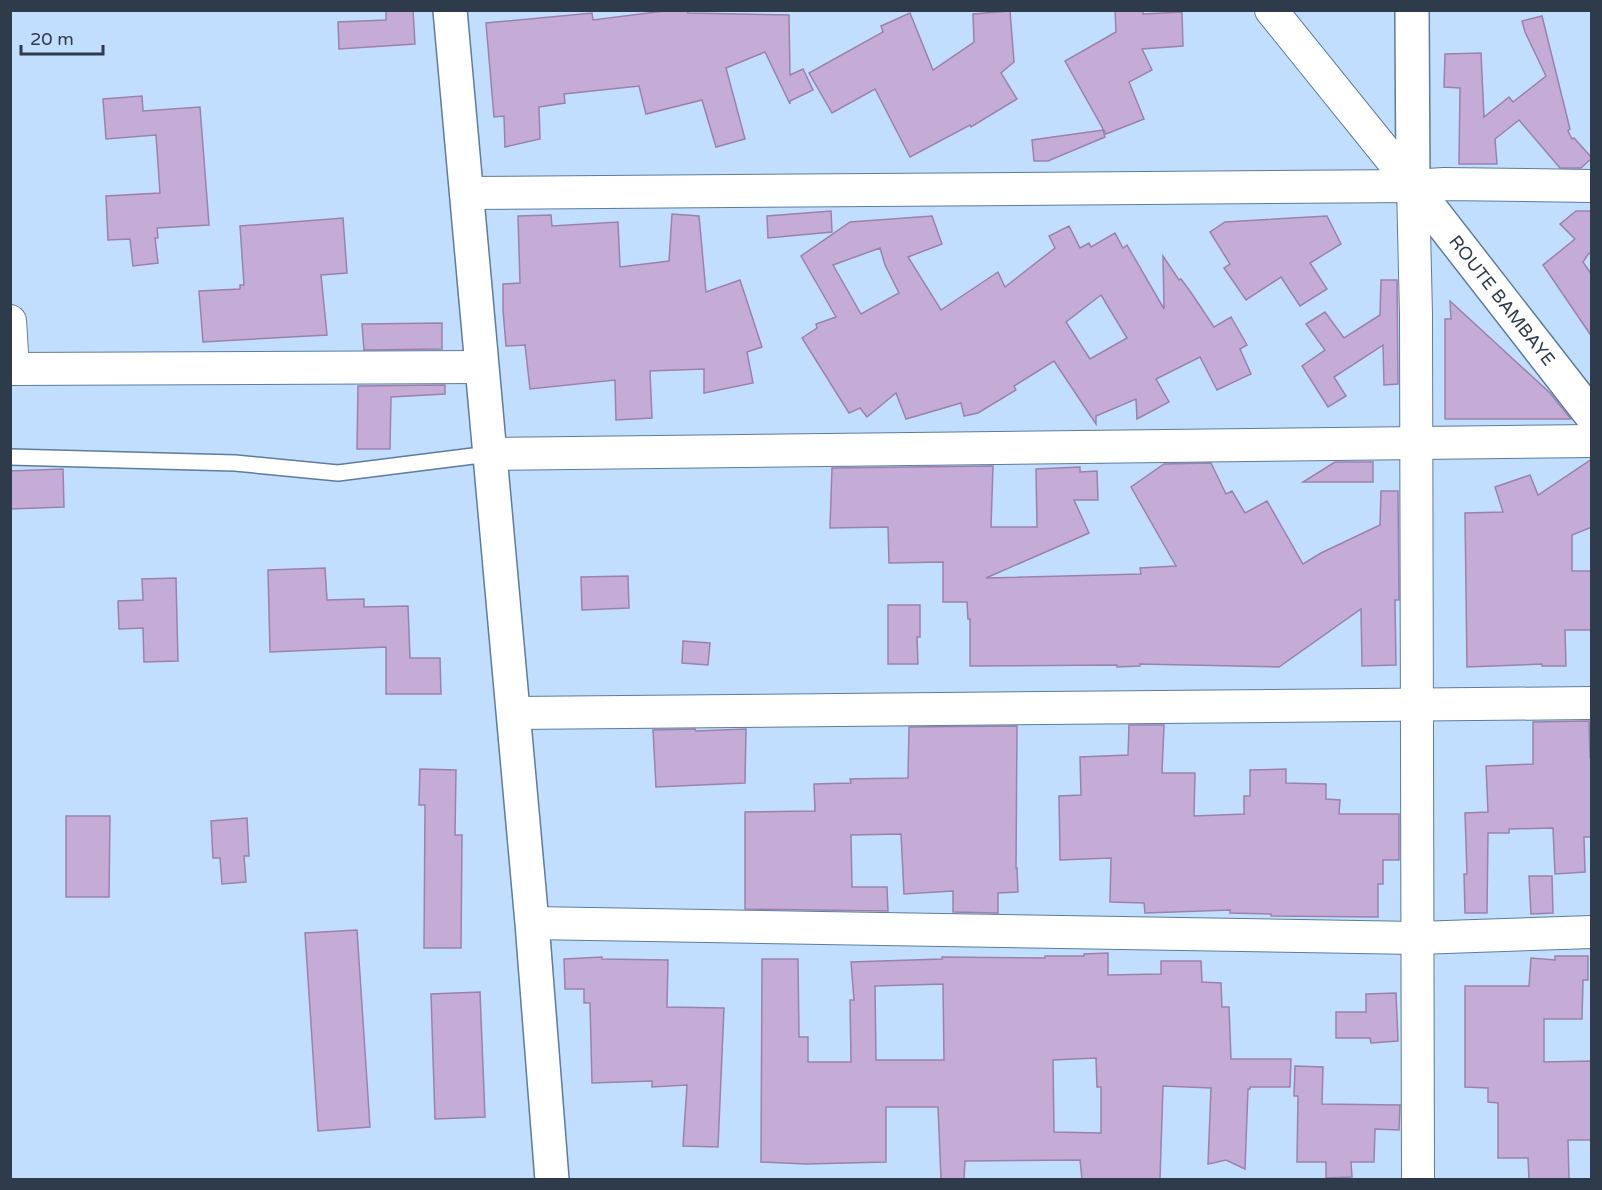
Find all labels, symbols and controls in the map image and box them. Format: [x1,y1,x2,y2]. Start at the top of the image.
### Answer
scale bar [21,18,104,56]
text: 20 m [30,28,74,50]
street label: ROUTE BAMBAYE [1444,231,1560,370]

